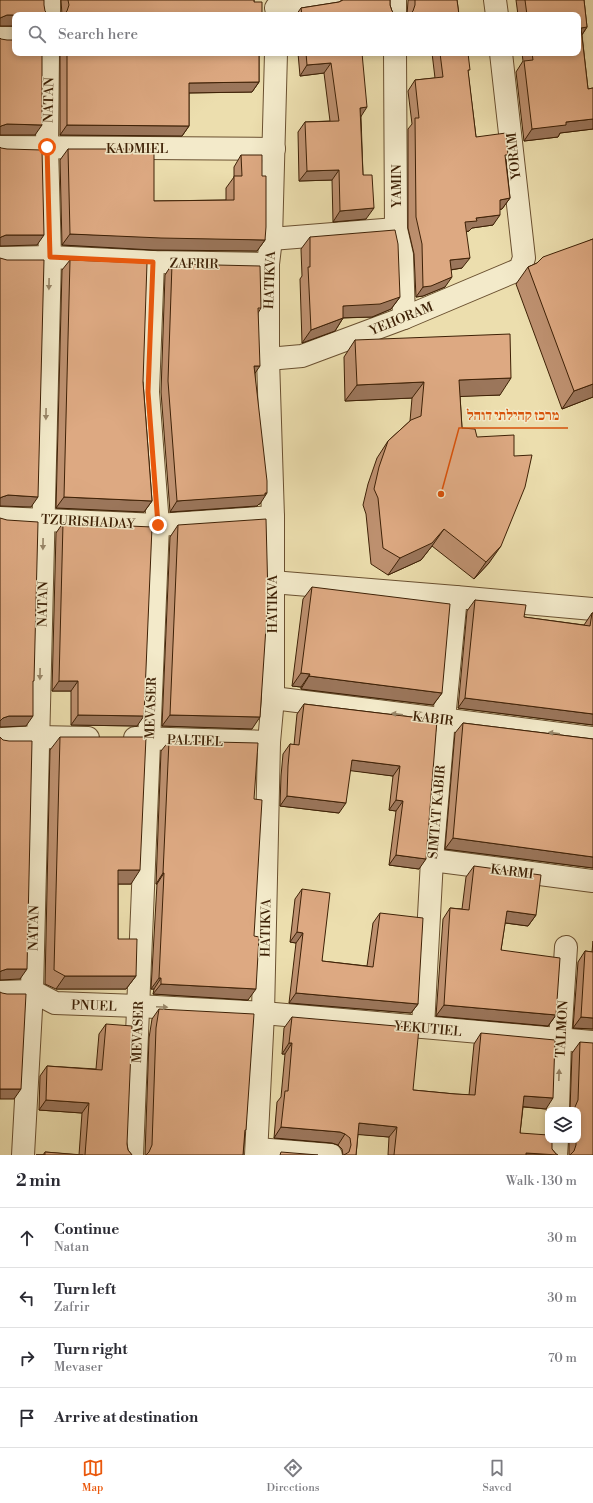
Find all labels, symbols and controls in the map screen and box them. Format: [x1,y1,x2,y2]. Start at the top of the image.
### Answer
search box [12,12,581,56]
icon: search [26,23,48,45]
text: Search here [58,25,138,44]
street label: NATAN [41,77,57,123]
street label: YORAM [504,131,525,181]
route start [38,138,56,156]
street label: KADMIEL [106,141,168,157]
street label: YAMIN [389,164,405,209]
street label: HATIKVA [261,250,279,309]
street label: ZAFRIR [169,256,220,272]
one-way arrow [46,278,52,291]
street label: YEHORAM [366,299,436,339]
callout: מרכז קהילתי דוהל [459,402,568,428]
text: מרכז קהילתי דוהל [467,407,559,425]
one-way arrow [43,408,49,421]
street label: TZURISHADAY [40,512,137,533]
route end [149,516,167,534]
one-way arrow [40,538,46,551]
street label: HATIKVA [265,574,281,633]
street label: NATAN [35,581,51,627]
one-way arrow [37,668,43,681]
street label: MEVASER [142,676,160,739]
street label: KABIR [412,709,455,730]
one-way arrow [391,710,404,717]
one-way arrow [548,730,560,736]
street label: PALTIEL [167,732,224,750]
street label: SIMTAT KABIR [425,764,449,860]
street label: KARMI [489,861,534,883]
street label: HATIKVA [257,898,275,957]
street label: NATAN [26,905,42,951]
street label: PNUEL [71,997,117,1015]
street label: MEVASER [129,1000,147,1063]
street label: TALMON [553,1000,572,1058]
one-way arrow [156,1004,168,1011]
street label: YEKUTIEL [392,1018,463,1040]
one-way arrow [556,1068,562,1081]
map controls [545,1107,581,1143]
button: layers [545,1107,581,1143]
text: 2 min [16,1170,61,1192]
text: Walk · 130 m [506,1173,577,1189]
text: Continue [54,1220,119,1239]
icon: ahead [16,1227,38,1249]
text: 30 m [547,1230,577,1246]
text: Natan [54,1239,89,1255]
text: Turn left [54,1280,116,1299]
icon: left [16,1287,38,1309]
text: 30 m [547,1290,577,1306]
text: Zafrir [54,1299,90,1315]
text: Turn right [54,1340,128,1359]
icon: right [16,1347,38,1369]
text: 70 m [548,1350,577,1366]
text: Mevaser [54,1359,103,1375]
icon: arrive [16,1407,38,1429]
text: Arrive at destination [54,1408,198,1427]
tab: Map [82,1457,104,1495]
tab: Directions [267,1457,320,1495]
tab: Saved [483,1457,511,1495]

